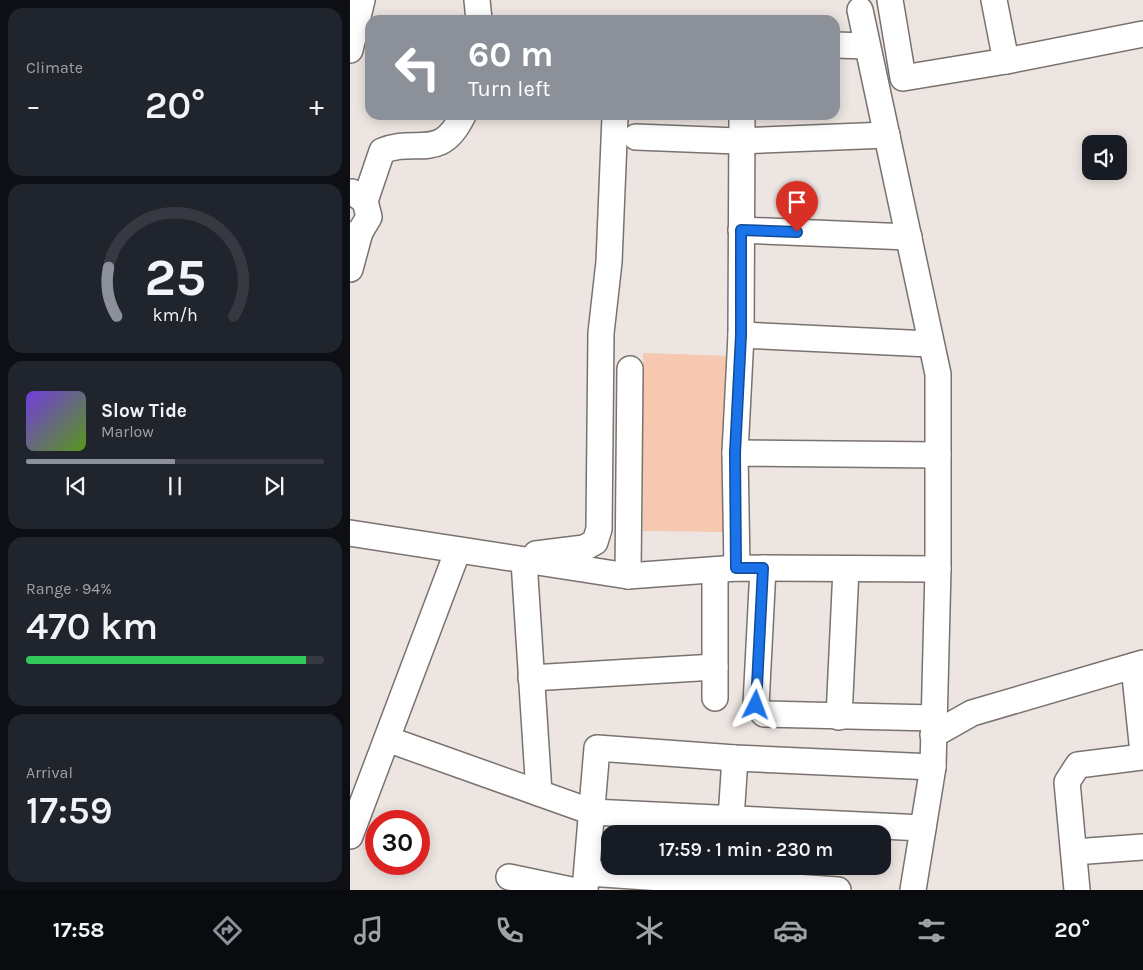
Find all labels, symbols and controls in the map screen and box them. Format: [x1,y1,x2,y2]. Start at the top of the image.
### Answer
text: 60 m [468,34,553,75]
icon: left [385,35,450,100]
text: Climate [26,58,83,77]
text: Turn left [468,76,551,102]
text: 20° [145,83,205,128]
text: − [26,89,41,122]
text: + [309,89,324,122]
map controls [1082,135,1127,180]
button: sound [1082,135,1127,180]
pin [776,181,818,232]
icon: arrive [783,188,811,216]
text: 25 [144,247,206,308]
text: km/h [152,305,198,326]
text: Slow Tide [101,400,187,422]
text: Marlow [101,422,154,441]
icon: previous [62,472,90,500]
icon: pause [161,472,189,500]
icon: next [260,472,288,500]
text: Range · 94% [26,579,112,598]
text: 470 km [26,604,158,649]
position arrow [729,678,781,730]
text: Arrival [26,763,73,782]
text: 17:59 [26,788,113,833]
speed limit sign: 30 [365,810,430,875]
text: 17:59 · 1 min · 230 m [659,839,833,861]
icon: directions [210,913,245,948]
icon: music [351,913,386,948]
icon: phone [492,913,527,948]
icon: climate [632,913,667,948]
icon: car [773,913,808,948]
icon: filters [914,913,949,948]
text: 17:58 [53,917,105,943]
text: 20° [1054,917,1090,943]

